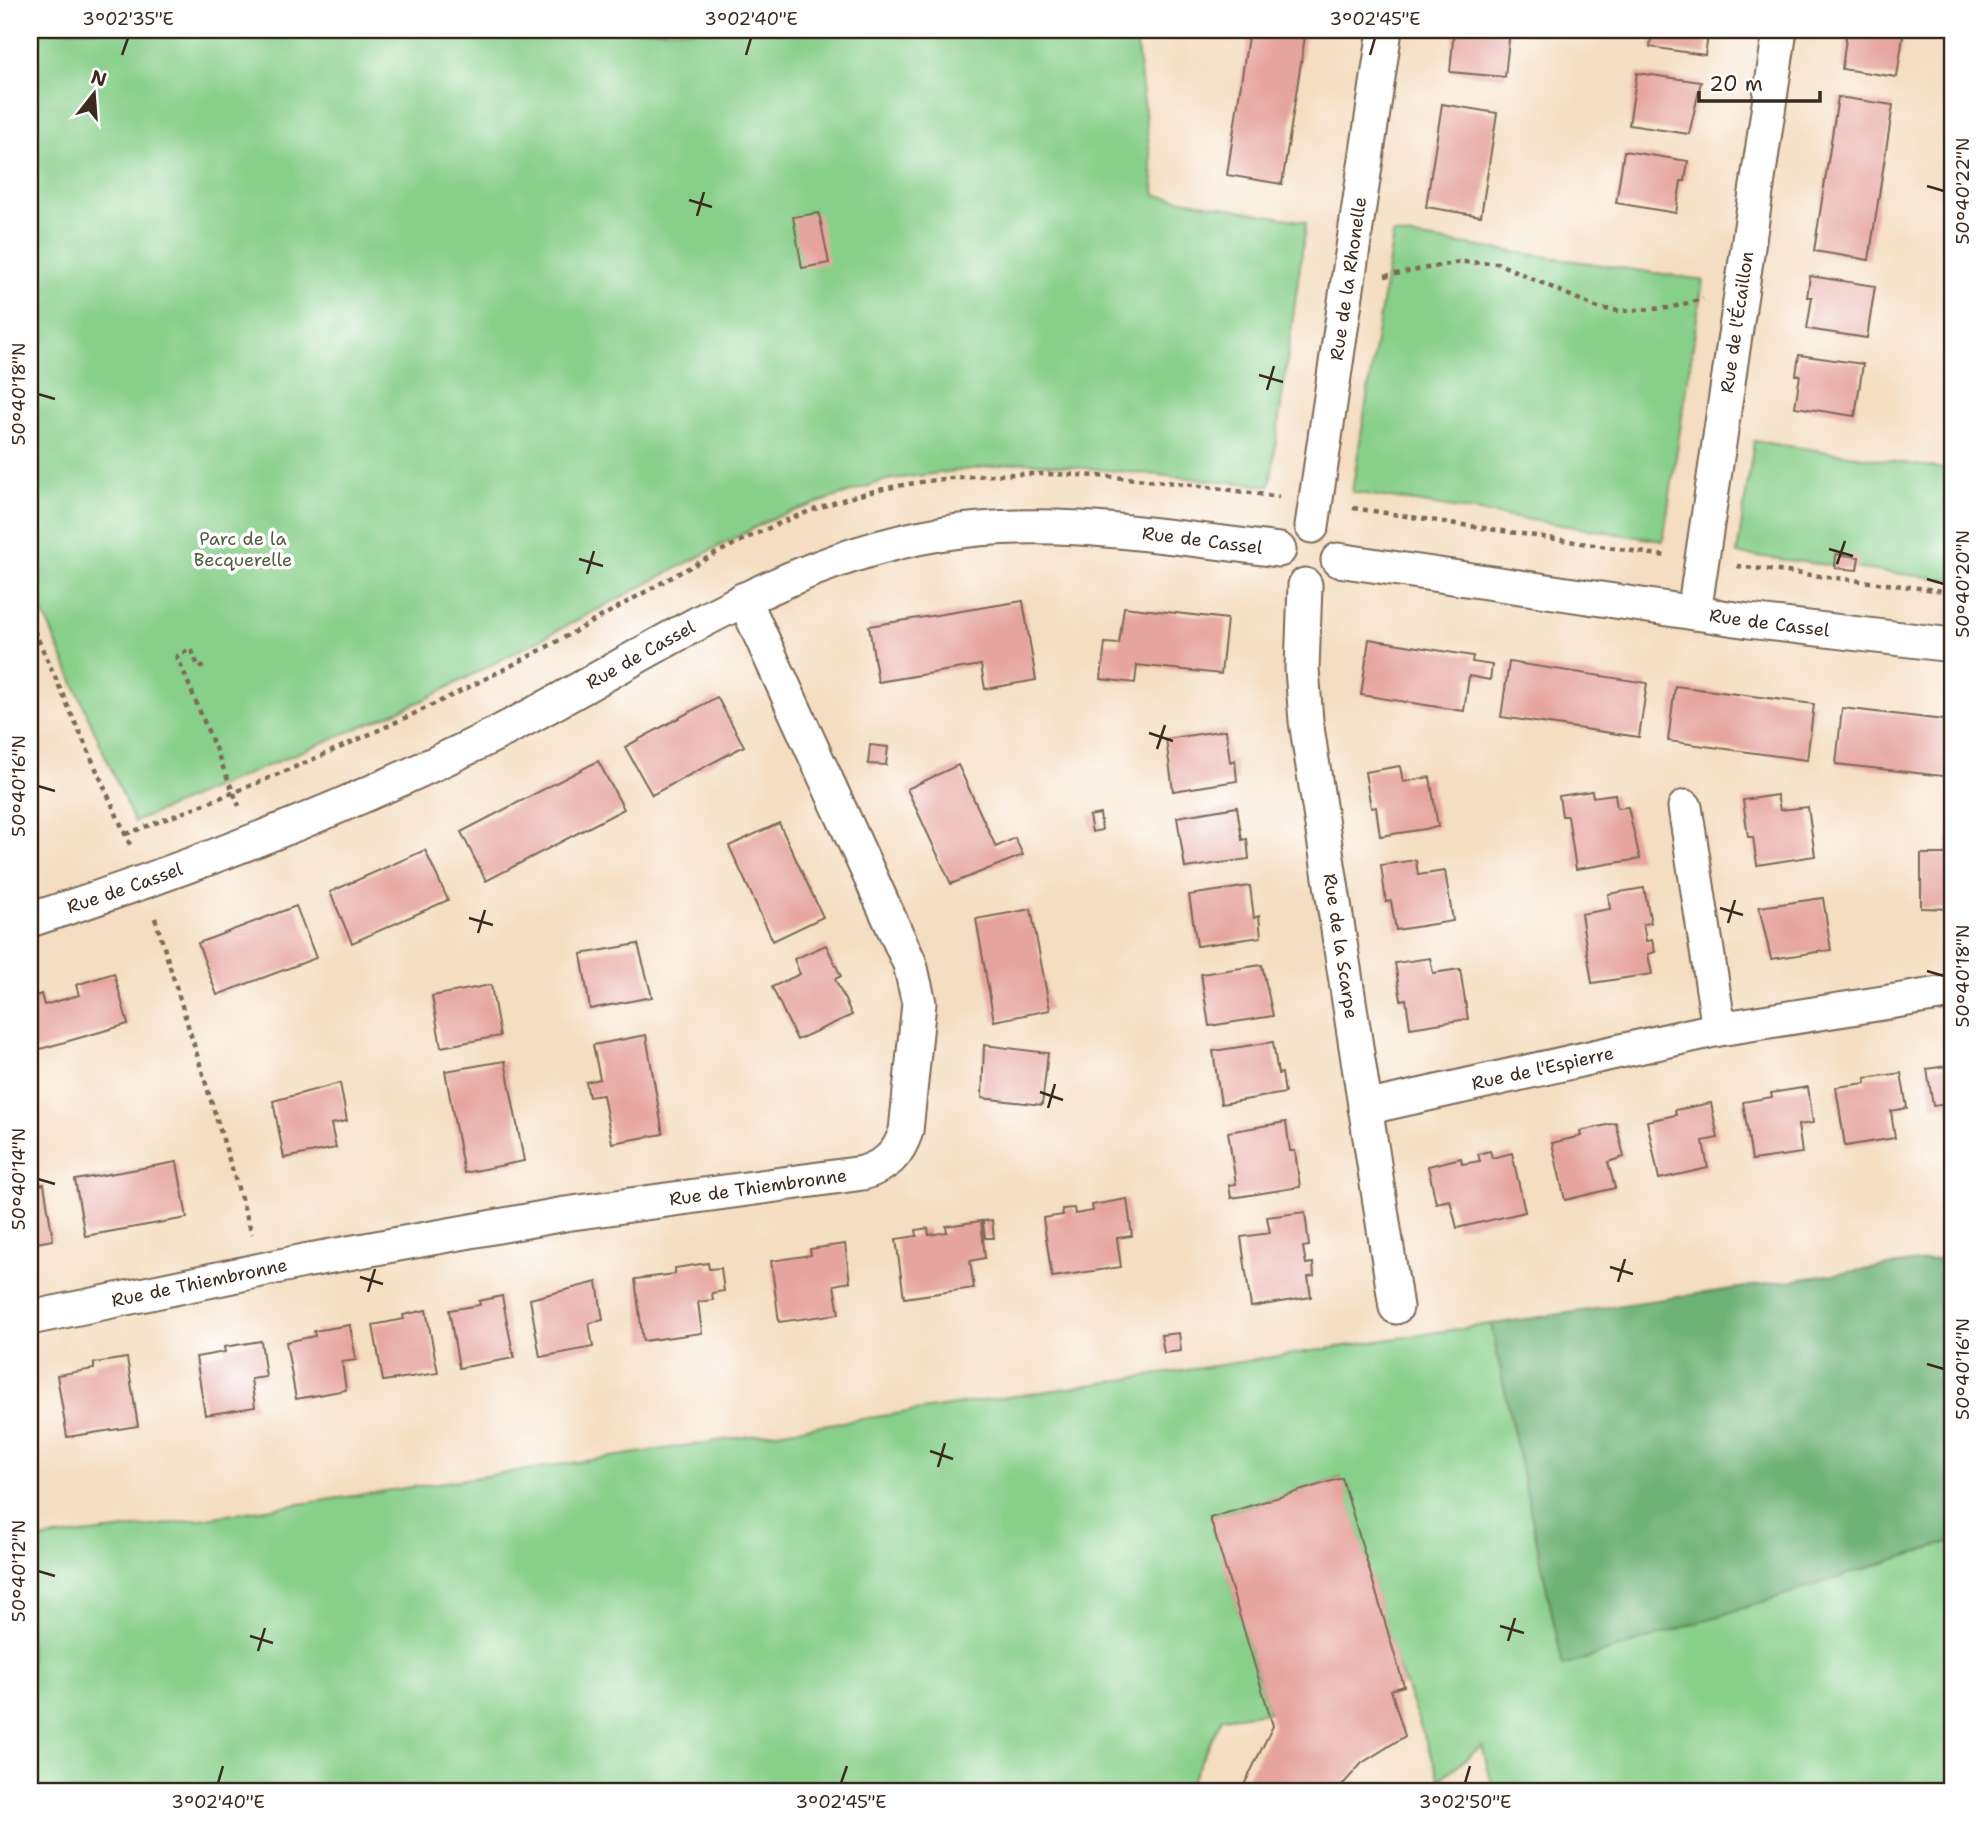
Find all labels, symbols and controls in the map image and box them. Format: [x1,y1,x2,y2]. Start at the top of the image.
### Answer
text: 3°02'35"E [82,7,174,31]
text: 3°02'40"E [704,7,798,31]
text: 3°02'45"E [1329,7,1421,31]
north arrow [60,60,130,130]
scale bar [1699,60,1819,104]
text: N [88,64,110,92]
text: 20 m [1709,70,1763,98]
text: 50°40'22"N [1951,138,1975,245]
street label: Rue de la Rhonelle [1325,195,1372,362]
street label: Rue de l'Écaillon [1715,250,1759,395]
text: 50°40'18"N [7,342,31,446]
street label: Rue de Cassel [1141,521,1264,560]
park label: Parc de la Becquerelle [194,527,292,572]
text: 50°40'20"N [1951,530,1975,638]
street label: Rue de Cassel [1708,603,1831,642]
street label: Rue de Cassel [582,615,700,695]
text: 50°40'16"N [7,735,31,837]
street label: Rue de Cassel [64,857,186,919]
street label: Rue de la Scarpe [1318,872,1364,1021]
text: 50°40'18"N [1951,924,1975,1028]
street label: Rue de l'Espierre [1469,1041,1616,1096]
text: 50°40'14"N [7,1128,31,1230]
street label: Rue de Thiembronne [668,1163,848,1212]
street label: Rue de Thiembronne [109,1253,289,1313]
text: 50°40'16"N [1951,1318,1975,1420]
text: 50°40'12"N [7,1520,31,1622]
text: 3°02'40"E [171,1790,265,1814]
text: 3°02'45"E [795,1790,887,1814]
text: 3°02'50"E [1419,1790,1511,1814]

